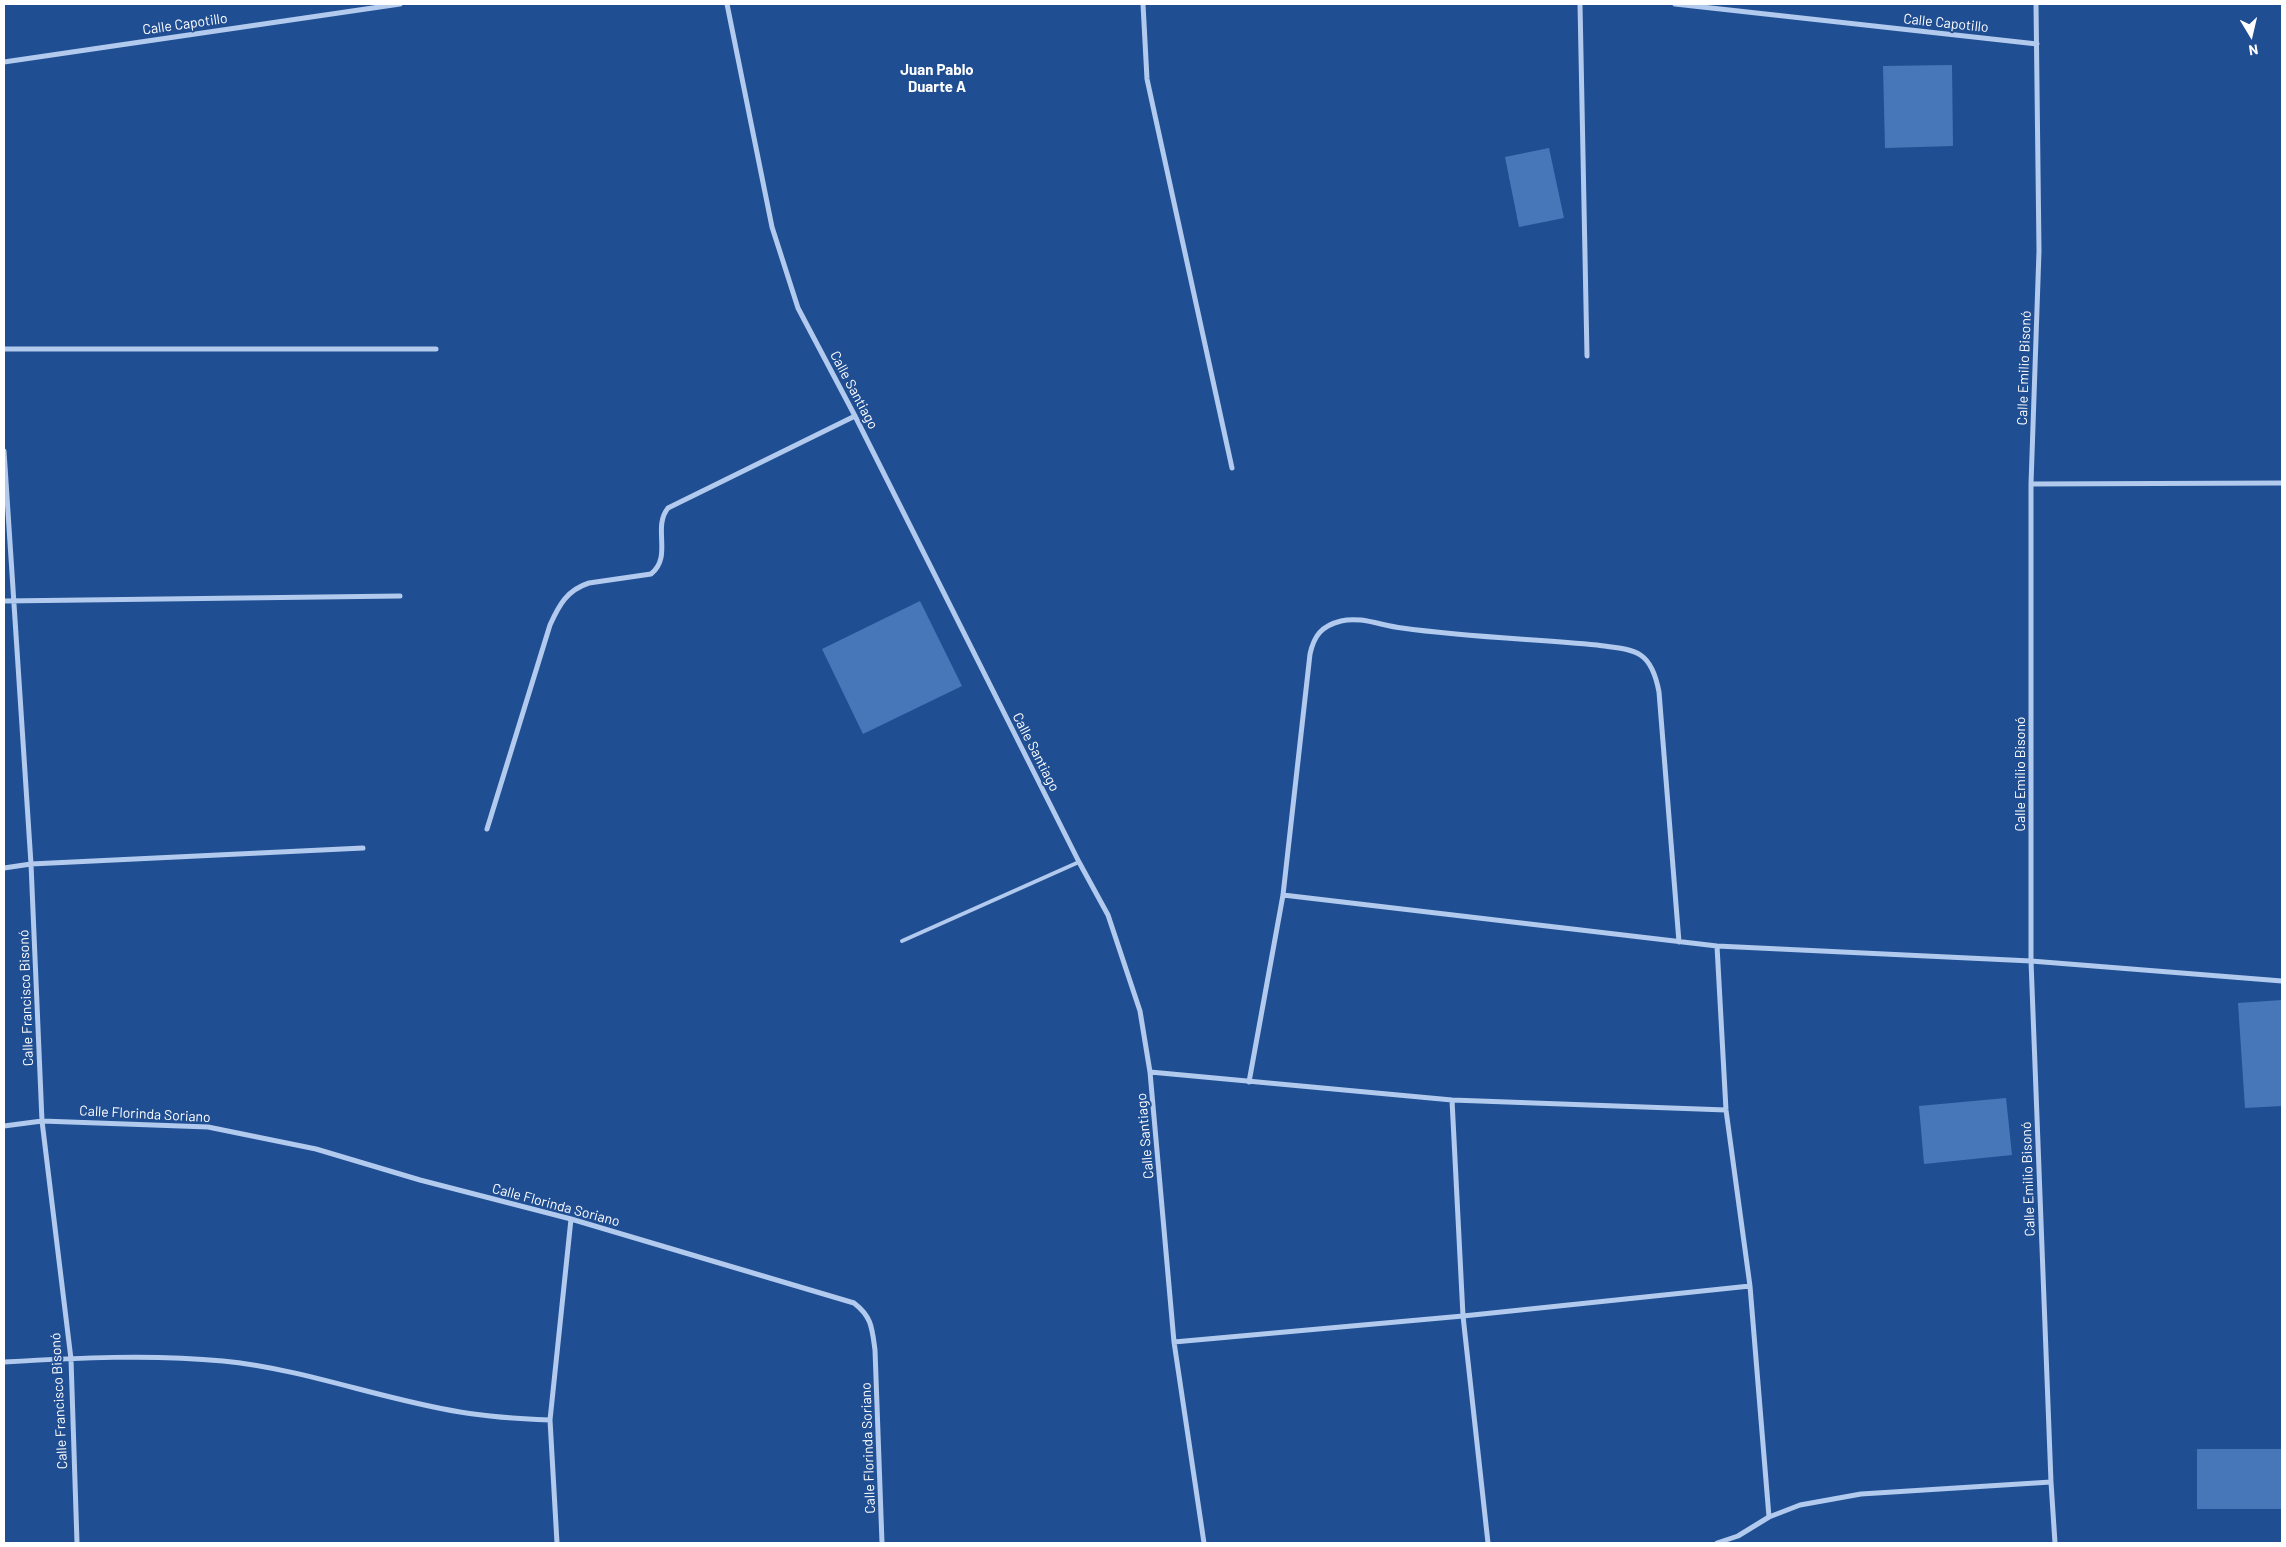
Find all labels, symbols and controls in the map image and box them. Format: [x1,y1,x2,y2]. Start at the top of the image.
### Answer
street label: Calle Capotillo [141,10,229,38]
street label: Calle Capotillo [1902,10,1990,36]
north arrow [2226,10,2276,60]
text: N [2247,41,2259,59]
district label: Juan Pablo Duarte A [900,61,974,96]
street label: Calle Emilio Bisonó [2014,310,2034,426]
street label: Calle Santiago [826,348,882,432]
street label: Calle Santiago [1009,710,1063,794]
street label: Calle Emilio Bisonó [2012,717,2028,831]
street label: Calle Francisco Bisonó [15,929,37,1067]
street label: Calle Santiago [1133,1092,1157,1180]
street label: Calle Florinda Soriano [79,1102,211,1126]
street label: Calle Emilio Bisonó [2018,1121,2038,1237]
street label: Calle Florinda Soriano [490,1180,622,1230]
street label: Calle Francisco Bisonó [47,1332,71,1470]
street label: Calle Florinda Soriano [857,1382,879,1514]

